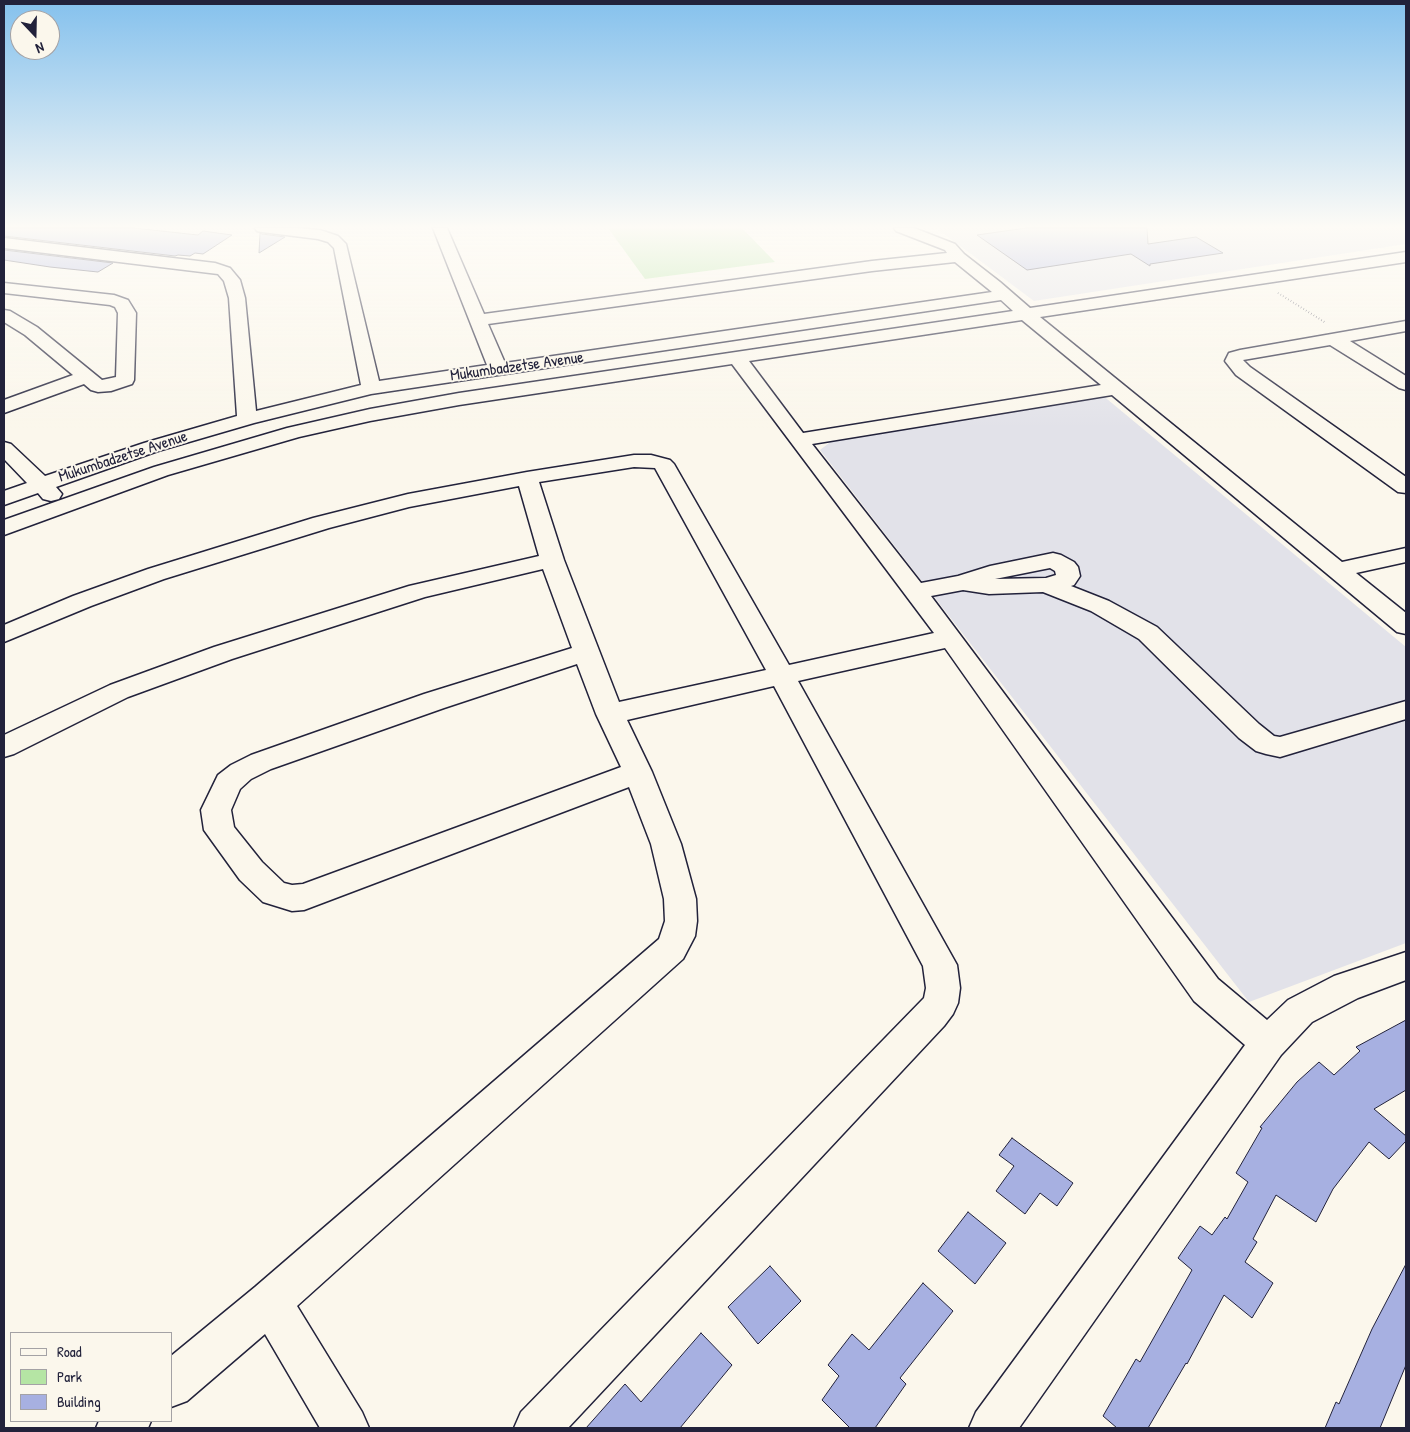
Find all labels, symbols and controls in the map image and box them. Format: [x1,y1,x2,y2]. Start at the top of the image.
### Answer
north arrow [10,10,60,60]
text: N [33,38,47,59]
street label: Mukumbadzetse Avenue [449,348,585,386]
street label: Mukumbadzetse Avenue [56,427,190,487]
legend [10,1332,172,1422]
text: Road [57,1341,82,1362]
text: Park [57,1366,82,1387]
text: Building [57,1391,101,1412]

